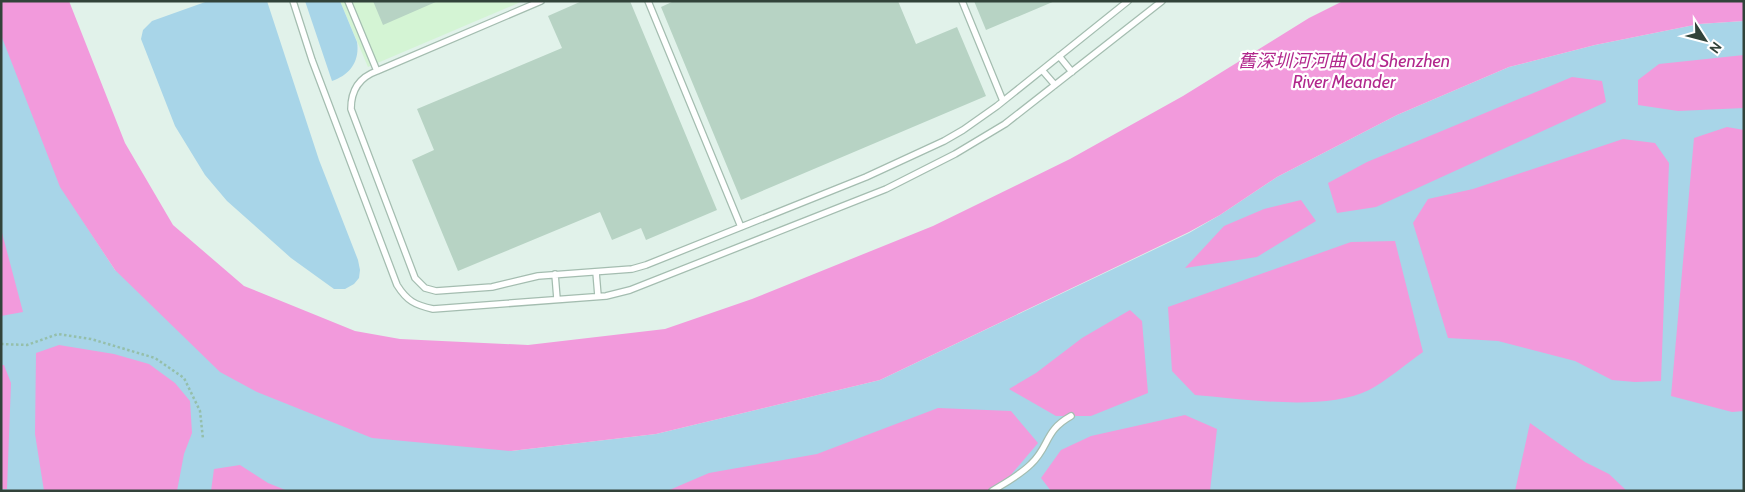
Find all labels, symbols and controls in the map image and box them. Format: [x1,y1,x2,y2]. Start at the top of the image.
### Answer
north arrow [1680,15,1730,65]
text: N [1705,38,1726,57]
water label: 舊深圳河河曲 Old Shenzhen River Meander [1238,50,1450,93]

